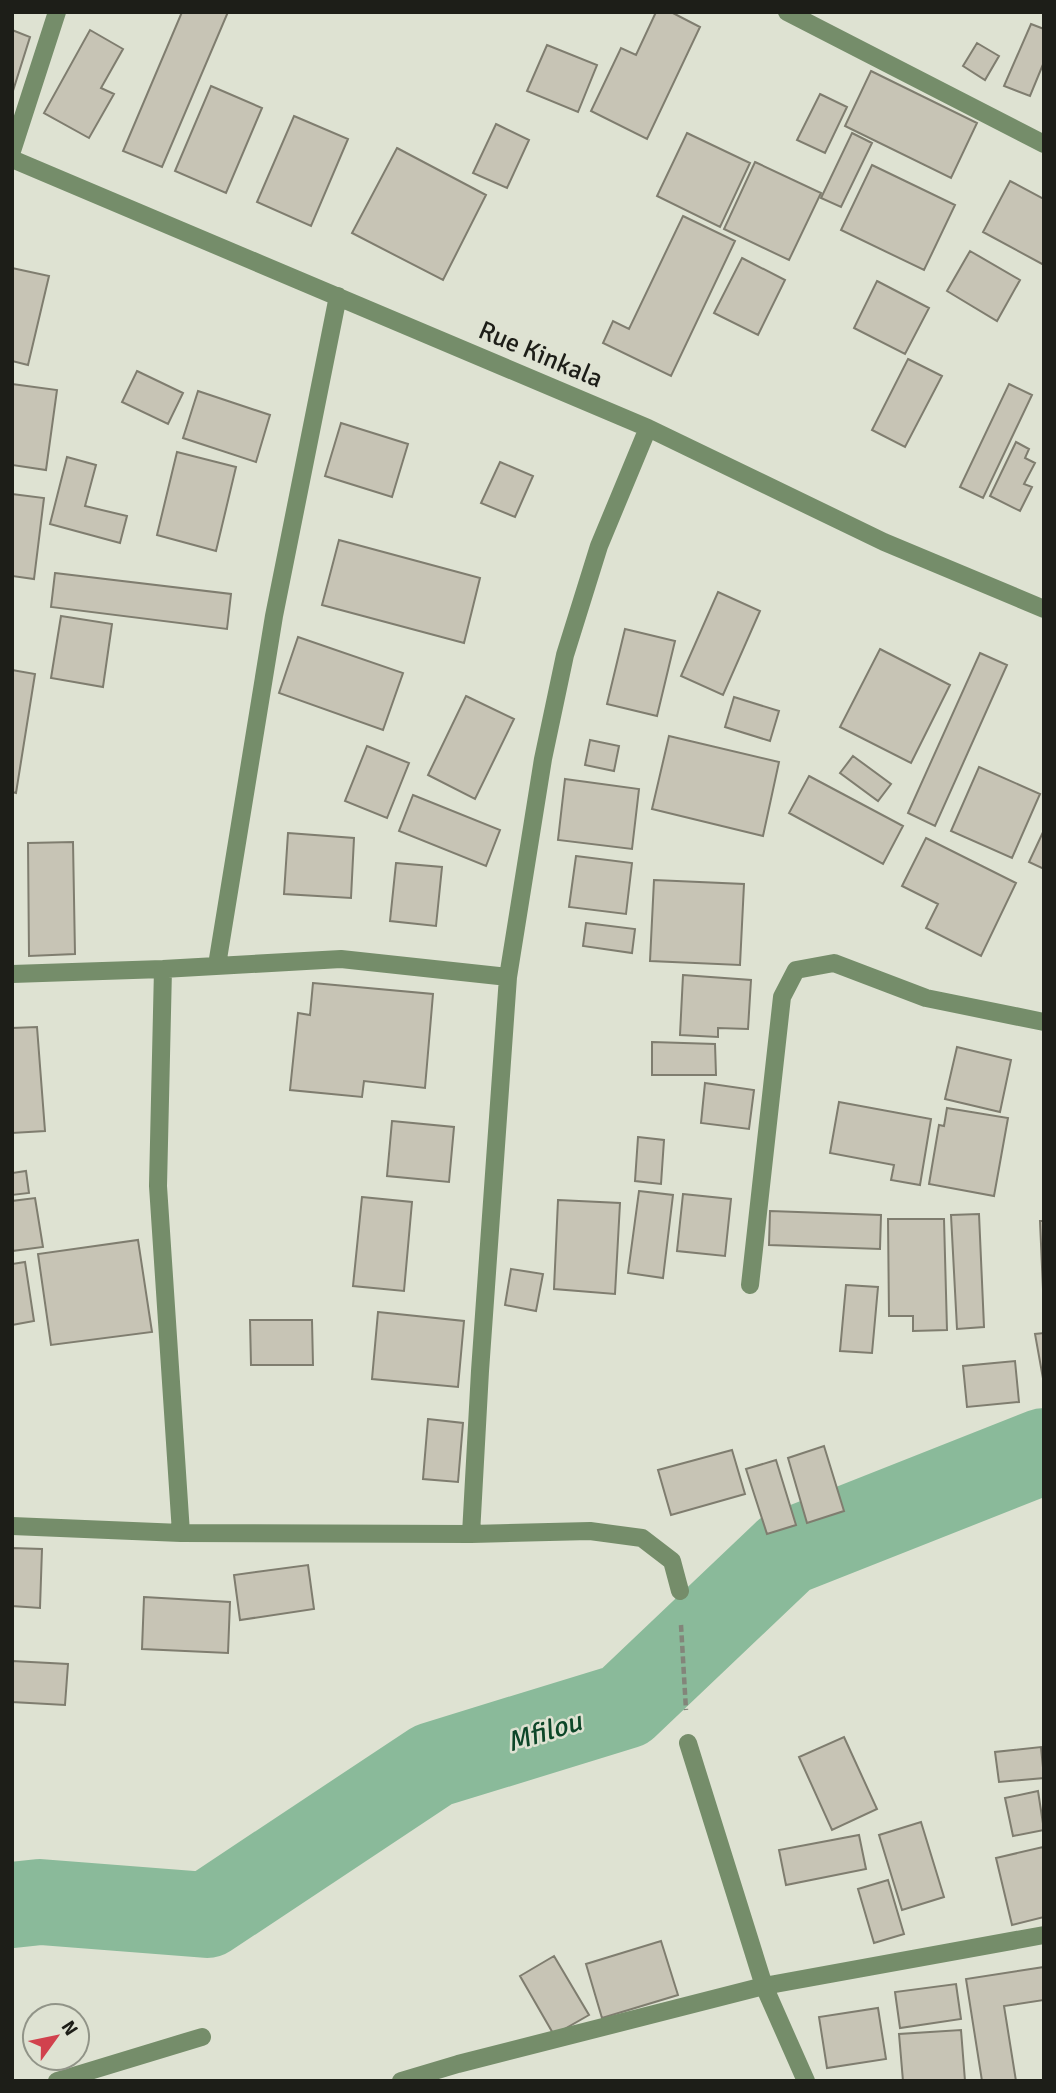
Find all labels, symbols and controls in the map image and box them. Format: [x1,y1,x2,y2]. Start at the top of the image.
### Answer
street label: Rue Kinkala [474,314,607,395]
water label: Mfilou [503,1704,587,1759]
north arrow [21,2002,91,2072]
text: N [56,2016,83,2040]

